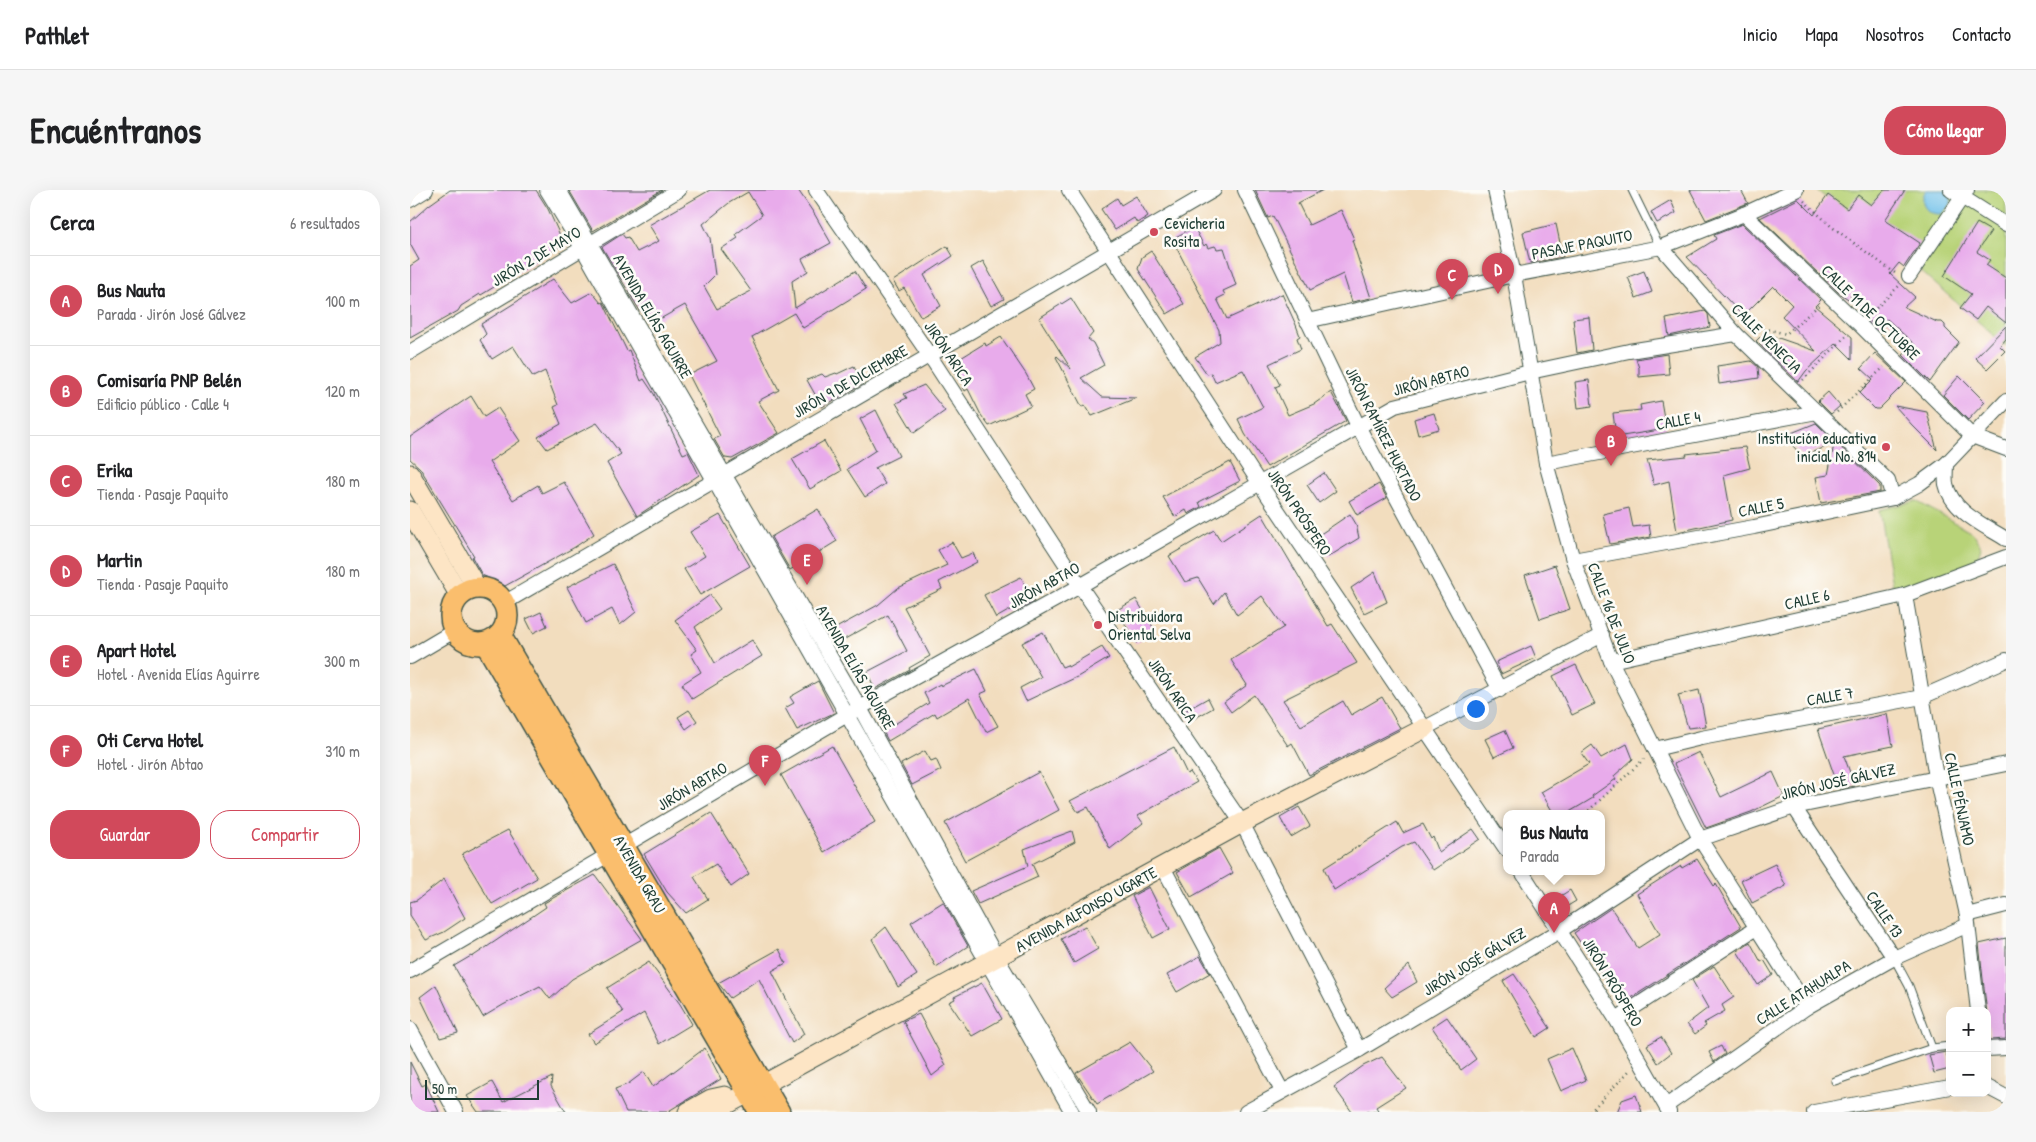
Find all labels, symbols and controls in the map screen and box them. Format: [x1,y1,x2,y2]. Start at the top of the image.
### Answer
text: Pathlet [25,19,88,51]
text: Inicio [1743,22,1777,47]
text: Mapa [1805,22,1838,47]
text: Nosotros [1866,22,1924,47]
text: Contacto [1952,22,2011,47]
button: Cómo llegar [1884,106,2006,155]
text: Encuéntranos [30,107,201,154]
text: Cerca [50,208,94,237]
text: 6 resultados [290,212,360,234]
place label: Cevicheria Rosita [1164,212,1224,252]
street label: JIRÓN 2 DE MAYO [487,221,585,291]
street label: PASAJE PAQUITO [1530,223,1634,265]
marker: Cevicheria Rosita [1148,226,1160,238]
street label: AVENIDA ELÍAS AGUIRRE [608,250,698,382]
pin: D [1482,253,1514,294]
pin: C [1436,259,1468,300]
street label: CALLE 11 DE OCTUBRE [1817,259,1925,365]
text: Bus Nauta [97,277,165,303]
text: A [62,290,70,312]
text: 100 m [325,290,360,312]
street label: CALLE VENECIA [1727,298,1807,378]
text: Parada · Jirón José Gálvez [97,303,246,325]
street label: JIRÓN ARICA [919,316,979,390]
street label: JIRÓN 9 DE DICIEMBRE [789,339,911,423]
street label: JIRÓN ABTAO [1390,359,1472,401]
street label: JIRÓN RAMÍREZ HURTADO [1341,363,1427,505]
text: Comisaría PNP Belén [97,367,242,393]
text: B [62,380,70,402]
text: 120 m [325,380,360,402]
text: Edificio público · Calle 4 [97,393,229,415]
street label: CALLE 4 [1654,405,1702,435]
pin: B [1595,425,1627,466]
place label: Institución educativa inicial No. 814 [1757,427,1876,467]
marker: Institución educativa inicial No. 814 [1880,441,1892,453]
text: Erika [97,457,132,483]
street label: JIRÓN PRÓSPERO [1263,464,1337,560]
text: C [62,470,70,492]
text: 180 m [326,470,360,492]
text: Tienda · Pasaje Paquito [97,483,228,505]
street label: CALLE 5 [1736,492,1786,522]
pin: E [791,544,823,585]
text: Martin [97,547,142,573]
street label: JIRÓN ABTAO [1004,556,1084,614]
street label: CALLE 16 DE JULIO [1583,559,1641,667]
text: D [62,560,70,582]
text: 180 m [326,560,360,582]
text: Tienda · Pasaje Paquito [97,573,228,595]
street label: CALLE 6 [1782,583,1832,615]
street label: AVENIDA ELÍAS AGUIRRE [811,601,901,733]
place label: Distribuidora Oriental Selva [1108,605,1191,645]
marker: Distribuidora Oriental Selva [1092,619,1104,631]
text: Apart Hotel [97,637,176,663]
text: E [62,650,70,672]
text: 300 m [324,650,360,672]
street label: JIRÓN ARICA [1143,653,1203,727]
text: Hotel · Avenida Elías Aguirre [97,663,260,685]
street label: CALLE 7 [1805,681,1855,711]
your location [1463,696,1489,722]
text: Oti Cerva Hotel [97,727,203,753]
text: F [63,740,69,762]
text: 310 m [325,740,360,762]
pin: F [749,745,781,786]
street label: CALLE PÉNJAMO [1939,750,1981,848]
text: Hotel · Jirón Abtao [97,753,203,775]
street label: JIRÓN ABTAO [653,756,731,816]
street label: JIRÓN JOSÉ GÁLVEZ [1779,757,1897,805]
button: Guardar [50,810,200,859]
button: Compartir [210,810,360,859]
popup [1503,810,1605,875]
text: Bus Nauta [1520,819,1588,845]
street label: AVENIDA GRAU [609,831,671,917]
text: Parada [1520,845,1559,867]
street label: AVENIDA ALFONSO UGARTE [1011,861,1161,957]
street label: CALLE 13 [1861,886,1909,942]
pin: A [1538,892,1570,933]
street label: JIRÓN JOSÉ GÁLVEZ [1418,922,1530,1000]
street label: JIRÓN PRÓSPERO [1578,933,1648,1031]
street label: CALLE ATAHUALPA [1751,954,1855,1030]
map controls [1946,1007,1991,1097]
button: + [1946,1007,1991,1052]
button: − [1946,1052,1991,1097]
scale bar [425,1077,539,1100]
text: 50 m [432,1079,457,1098]

